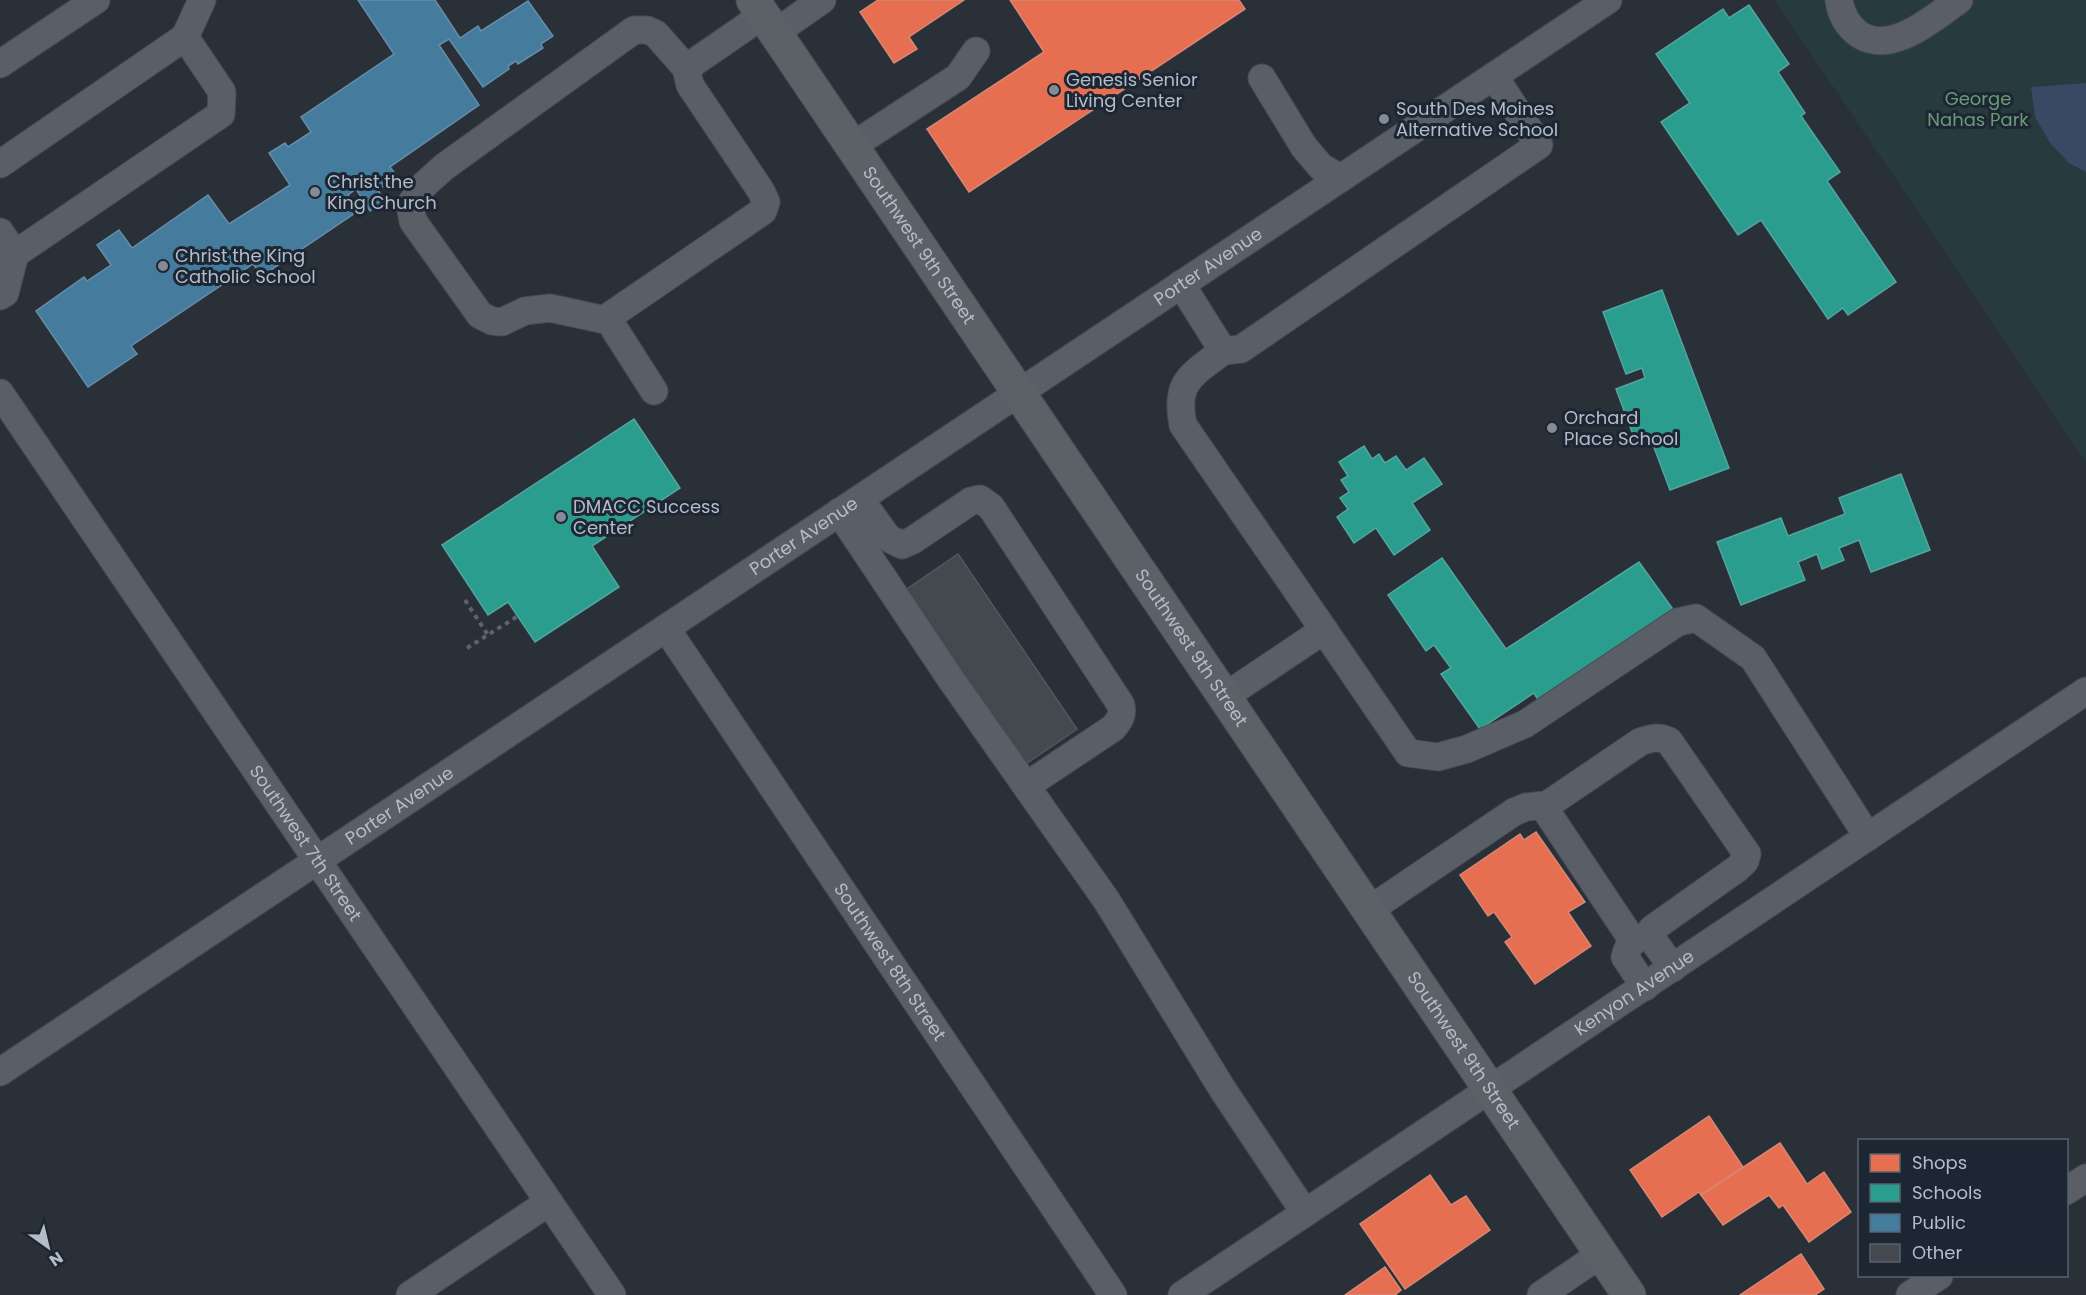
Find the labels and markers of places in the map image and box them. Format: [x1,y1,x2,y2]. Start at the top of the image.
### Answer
place label: Genesis Senior Living Center [1066,67,1198,113]
marker: Genesis Senior Living Center [1047,83,1061,97]
place label: South Des Moines Alternative School [1396,96,1558,142]
marker: South Des Moines Alternative School [1377,112,1391,126]
place label: Christ the King Church [327,169,437,215]
marker: Christ the King Church [308,185,322,199]
place label: Christ the King Catholic School [175,243,316,289]
marker: Christ the King Catholic School [156,259,170,273]
place label: Orchard Place School [1564,405,1678,451]
marker: Orchard Place School [1545,421,1559,435]
place label: DMACC Success Center [573,494,720,540]
marker: DMACC Success Center [554,510,568,524]

